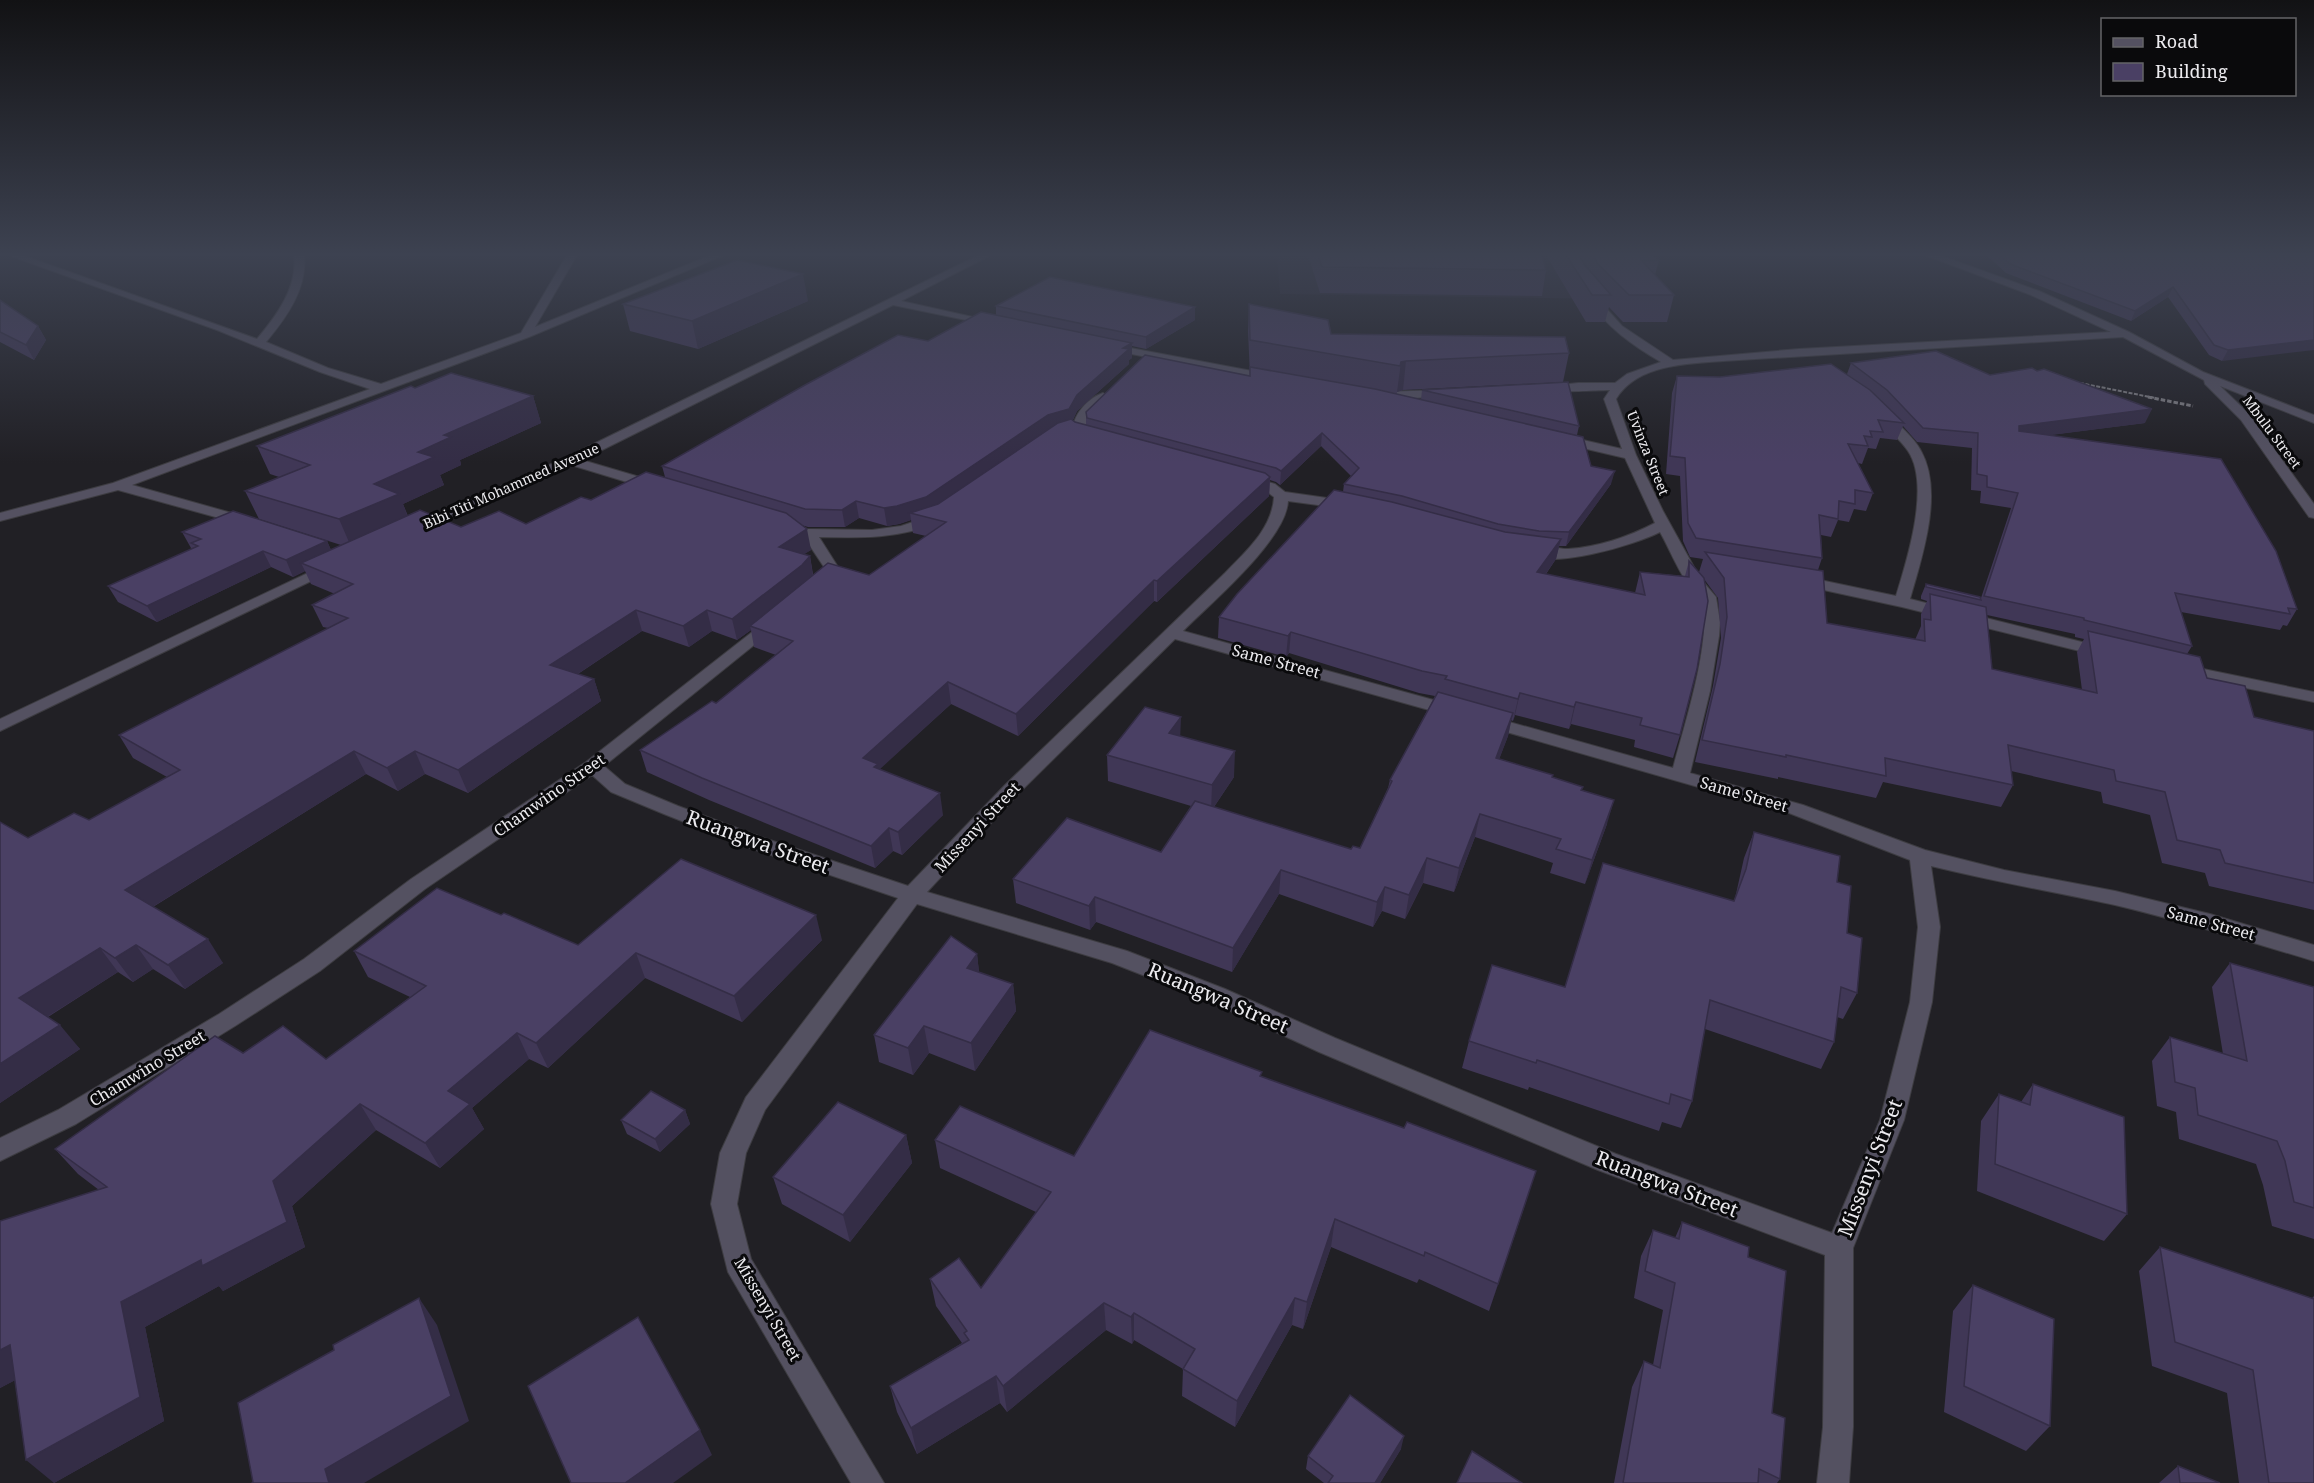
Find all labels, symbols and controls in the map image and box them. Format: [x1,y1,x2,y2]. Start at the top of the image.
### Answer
legend [2101,18,2296,96]
text: Road [2155,29,2198,53]
text: Building [2155,59,2228,83]
street label: Mbulu Street [2239,391,2306,472]
street label: Uvinza Street [1623,408,1674,498]
street label: Bibi Titi Mohammed Avenue [420,438,602,533]
street label: Same Street [1230,639,1323,683]
street label: Chamwino Street [489,748,609,842]
street label: Same Street [1698,771,1791,817]
street label: Missenyi Street [929,777,1025,877]
street label: Ruangwa Street [683,803,833,880]
street label: Same Street [2165,901,2258,945]
street label: Ruangwa Street [1144,956,1293,1039]
street label: Chamwino Street [85,1025,209,1111]
street label: Missenyi Street [1831,1095,1908,1240]
street label: Ruangwa Street [1592,1144,1742,1223]
street label: Missenyi Street [729,1253,807,1365]

